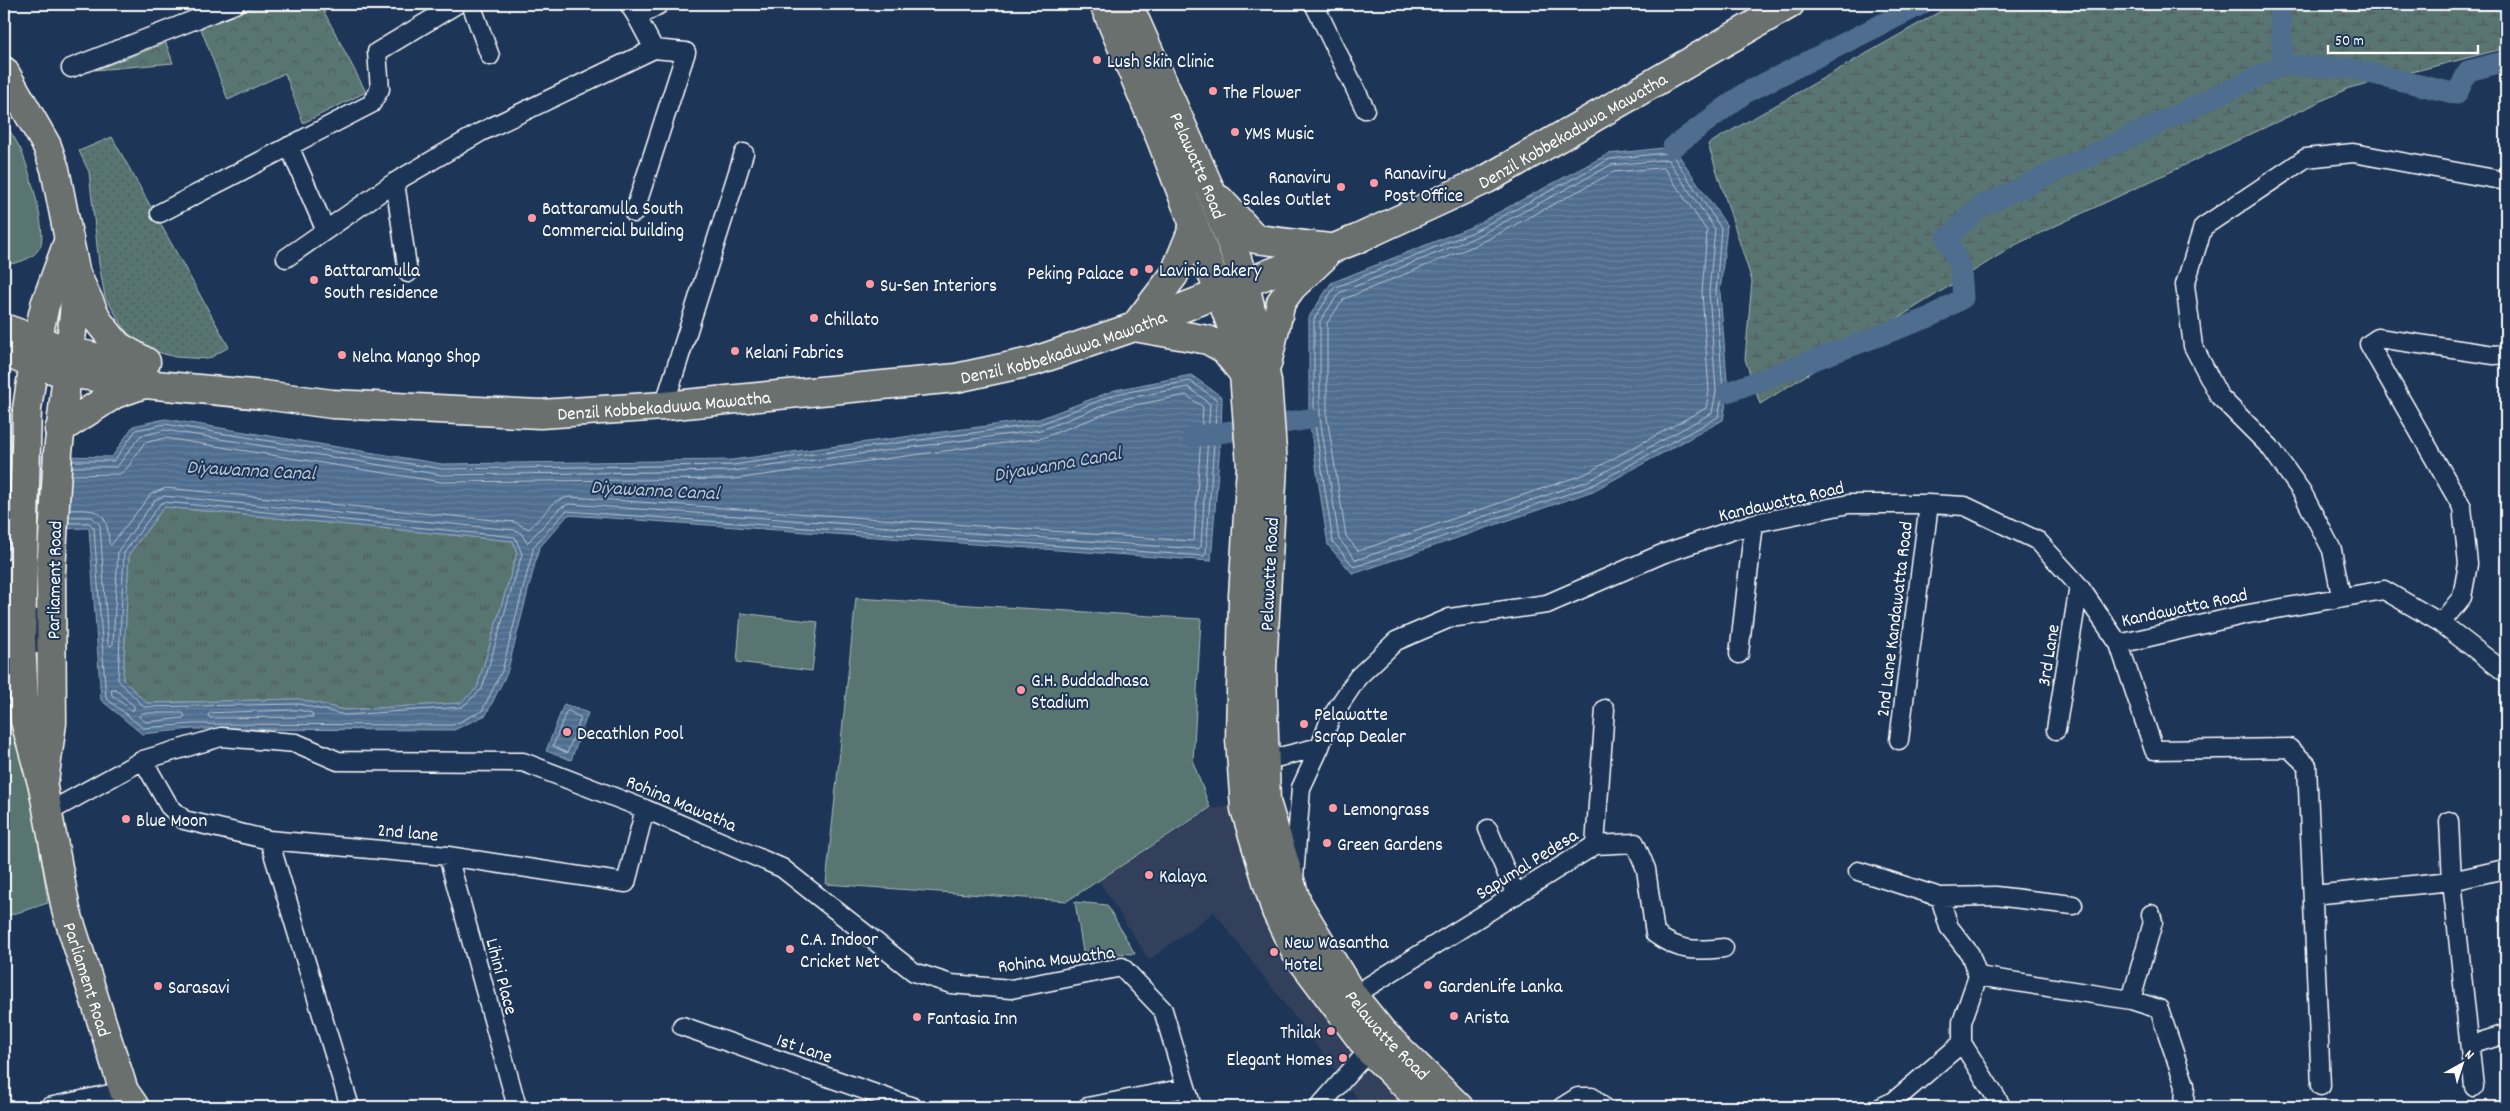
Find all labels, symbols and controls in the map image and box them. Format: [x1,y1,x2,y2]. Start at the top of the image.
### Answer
scale bar [2328,22,2478,54]
text: 50 m [2335,31,2364,53]
place label: Lush Skin Clinic [1107,50,1214,77]
marker: Lush Skin Clinic [1091,54,1103,66]
street label: Denzil Kobbekaduwa Mawatha [1475,67,1674,198]
place label: The Flower [1223,81,1301,108]
marker: The Flower [1207,85,1219,97]
street label: Pelawatte Road [1161,109,1230,224]
place label: YMS Music [1245,122,1314,149]
marker: YMS Music [1229,126,1241,138]
place label: Ranaviru Post Office [1384,162,1463,211]
place label: Ranaviru Sales Outlet [1242,166,1331,215]
marker: Ranaviru Post Office [1368,177,1380,189]
marker: Ranaviru Sales Outlet [1335,181,1347,193]
place label: Battaramulla South Commercial building [542,197,684,246]
marker: Battaramulla South Commercial building [526,212,538,224]
place label: Battaramulla South residence [324,259,438,308]
place label: Lavinia Bakery [1159,259,1262,286]
place label: Peking Palace [1027,262,1124,289]
marker: Lavinia Bakery [1143,263,1155,275]
marker: Peking Palace [1128,266,1140,278]
marker: Battaramulla South residence [308,274,320,286]
place label: Su-Sen Interiors [880,274,997,301]
marker: Su-Sen Interiors [864,278,876,290]
street label: Denzil Kobbekaduwa Mawatha [959,305,1172,394]
place label: Chillato [824,308,879,335]
marker: Chillato [808,312,820,324]
place label: Kelani Fabrics [745,341,844,368]
place label: Nelna Mango Shop [352,345,481,372]
marker: Kelani Fabrics [729,345,741,357]
marker: Nelna Mango Shop [336,349,348,361]
street label: Denzil Kobbekaduwa Mawatha [557,386,773,430]
water label: Diyawanna Canal [992,441,1126,491]
water label: Diyawanna Canal [186,455,318,489]
water label: Diyawanna Canal [590,475,722,509]
street label: Kandawatta Road [1716,476,1847,531]
street label: Pelawatte Road [1255,517,1288,632]
street label: 2nd Lane Kandawatta Road [1871,520,1922,719]
street label: Parliament Road [42,521,71,640]
street label: Kandawatta Road [2119,583,2250,636]
street label: 3rd Lane [2032,623,2069,689]
place label: G.H. Buddadhasa Stadium [1031,669,1149,718]
marker: G.H. Buddadhasa Stadium [1015,684,1027,696]
place label: Pelawatte Scrap Dealer [1314,703,1406,752]
marker: Pelawatte Scrap Dealer [1298,718,1310,730]
place label: Decathlon Pool [577,722,684,749]
marker: Decathlon Pool [561,726,573,738]
street label: Rohina Mawatha [621,770,741,841]
place label: Lemongrass [1343,798,1430,825]
marker: Lemongrass [1327,802,1339,814]
place label: Blue Moon [136,809,207,836]
marker: Blue Moon [120,813,132,825]
street label: 2nd lane [376,818,439,851]
street label: Sapumal Pedesa [1471,823,1585,908]
place label: Green Gardens [1337,833,1443,860]
marker: Green Gardens [1321,837,1333,849]
place label: Kalaya [1159,865,1208,892]
marker: Kalaya [1143,869,1155,881]
street label: Parliament Road [54,919,116,1041]
place label: C.A. Indoor Cricket Net [800,928,880,977]
place label: New Wasantha Hotel [1284,931,1390,980]
street label: Lihini Place [476,936,523,1018]
street label: Rohina Mawatha [996,941,1118,982]
marker: C.A. Indoor Cricket Net [784,943,796,955]
marker: New Wasantha Hotel [1268,946,1280,958]
place label: GardenLife Lanka [1438,975,1564,1002]
place label: Sarasavi [168,976,230,1003]
marker: GardenLife Lanka [1422,979,1434,991]
marker: Sarasavi [152,980,164,992]
street label: Pelawatte Road [1336,987,1434,1088]
place label: Arista [1464,1006,1510,1033]
place label: Fantasia Inn [927,1007,1017,1034]
marker: Arista [1448,1010,1460,1022]
marker: Fantasia Inn [911,1011,923,1023]
place label: Thilak [1280,1021,1321,1048]
marker: Thilak [1325,1025,1337,1037]
street label: 1st Lane [772,1028,835,1072]
north arrow [2438,1038,2488,1088]
text: N [2460,1046,2478,1065]
place label: Elegant Homes [1227,1048,1333,1075]
marker: Elegant Homes [1337,1052,1349,1064]

